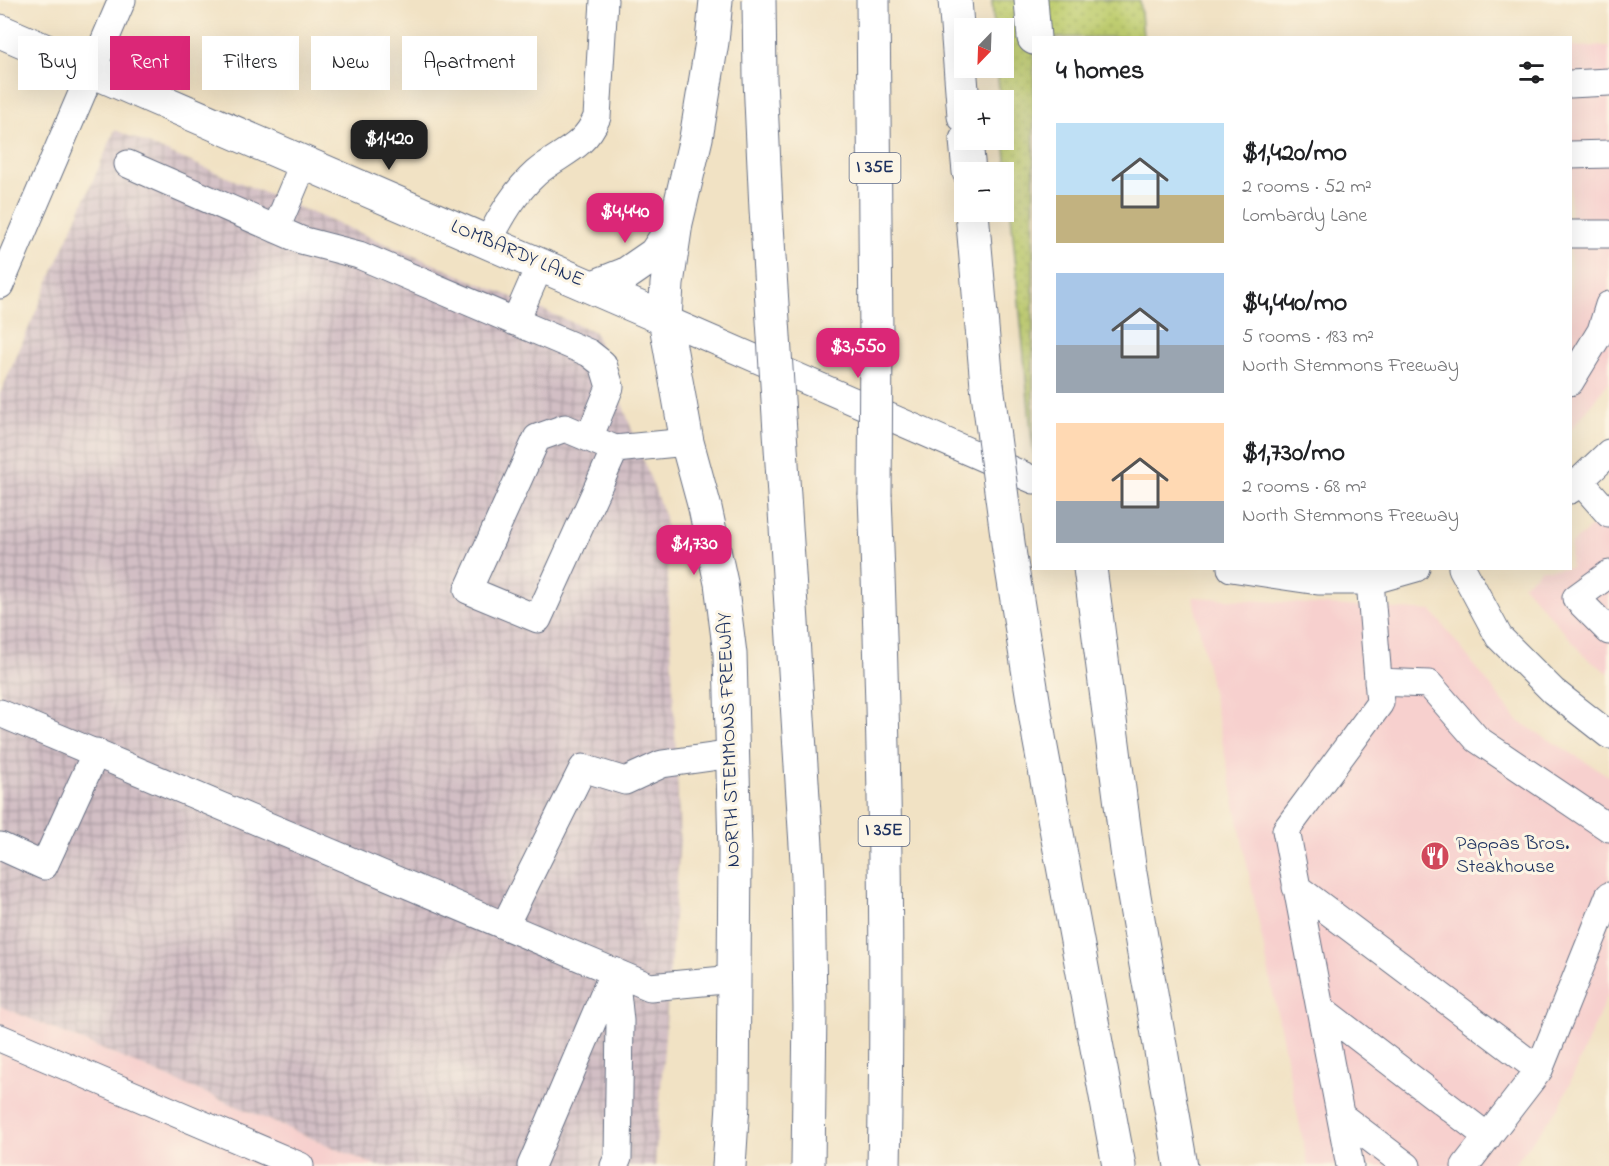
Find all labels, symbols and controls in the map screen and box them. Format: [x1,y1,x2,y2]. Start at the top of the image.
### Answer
north arrow [954,18,1014,78]
map controls [954,18,1014,222]
chip: Buy [18,36,98,90]
chip: Rent [110,36,190,90]
chip: Filters [202,36,299,90]
chip: New [311,36,390,90]
chip: Apartment [402,36,537,90]
text: 4 homes [1056,53,1144,91]
icon: filters [1515,56,1548,89]
button: + [954,90,1014,150]
pin: $1,420 [340,120,438,171]
text: $1,420 [365,125,413,154]
text: $1,420/mo [1242,135,1347,173]
icon: home [1104,147,1176,219]
road number: I 35E [850,153,900,183]
button: − [954,162,1014,222]
text: 2 rooms · 52 m² [1242,173,1372,202]
pin: $4,440 [576,193,674,244]
text: $4,440 [601,198,649,227]
text: Lombardy Lane [1242,202,1367,231]
street label: LOMBARDY LANE [446,213,588,295]
text: $4,440/mo [1242,285,1347,323]
icon: home [1104,297,1176,369]
text: 5 rooms · 183 m² [1242,323,1374,352]
pin: $3,550 [809,328,907,379]
text: $3,550 [830,333,886,362]
text: North Stemmons Freeway [1242,352,1459,381]
text: $1,730/mo [1242,435,1345,473]
icon: home [1104,447,1176,519]
text: 2 rooms · 68 m² [1242,473,1367,502]
text: North Stemmons Freeway [1242,502,1459,531]
pin: $1,730 [645,525,743,576]
text: $1,730 [670,530,718,559]
street label: NORTH STEMMONS FREEWAY [711,612,749,868]
road number: I 35E [858,816,910,846]
place label: Pappas Bros. Steakhouse [1456,830,1569,882]
restaurant icon: Pappas Bros. Steakhouse [1419,840,1451,872]

